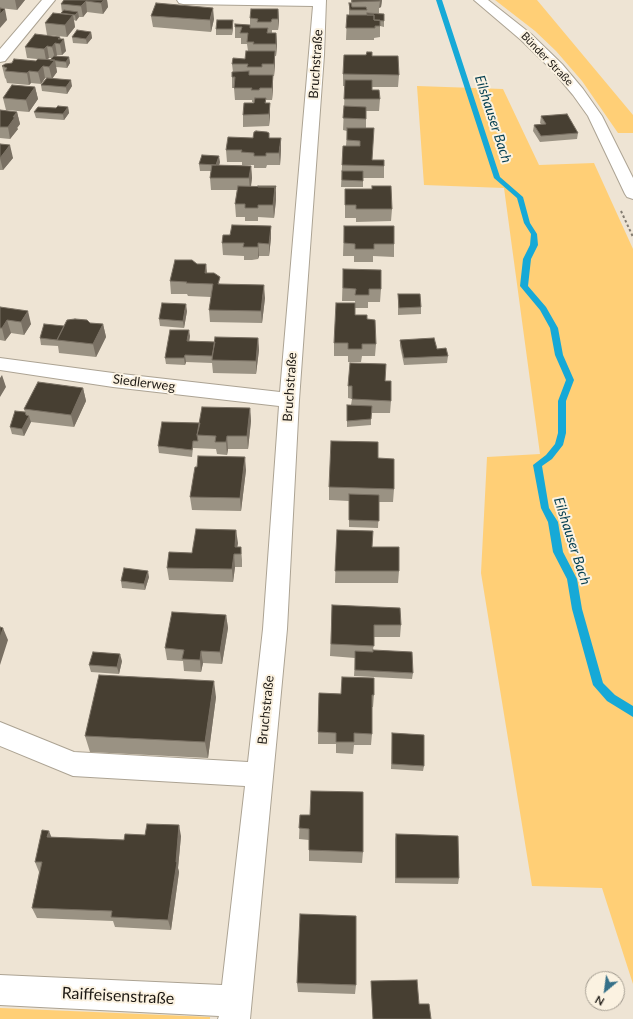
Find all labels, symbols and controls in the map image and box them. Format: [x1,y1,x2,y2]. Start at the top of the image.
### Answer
street label: Bruchstraße [306,29,326,99]
street label: Bünder Straße [518,29,576,89]
water label: Eilshauser Bach [471,73,515,165]
street label: Bruchstraße [280,352,300,422]
street label: Siedlerweg [112,371,176,395]
water label: Eilshauser Bach [550,495,594,587]
street label: Bruchstraße [255,675,277,745]
north arrow [585,971,625,1011]
street label: Raiffeisenstraße [61,983,175,1009]
text: N [593,993,606,1009]

